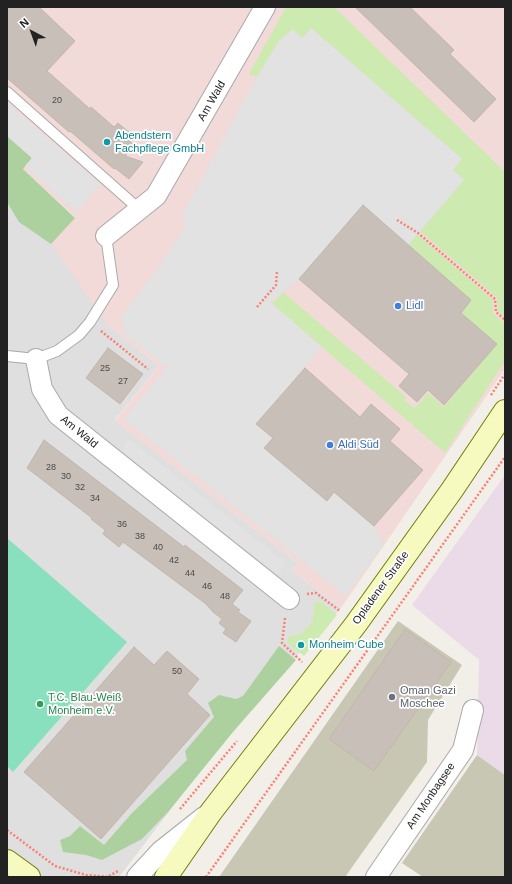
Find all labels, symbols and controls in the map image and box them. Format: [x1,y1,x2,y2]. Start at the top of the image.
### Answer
north arrow [12,12,52,52]
text: N [17,16,31,30]
street label: Am Wald [195,79,229,123]
house number: 20 [52,96,62,106]
place label: Abendstern Fachpflege GmbH [115,129,204,155]
marker: Abendstern Fachpflege GmbH [102,137,112,147]
place label: Lidl [406,299,423,313]
marker: Lidl [393,301,403,311]
house number: 25 [100,364,110,374]
house number: 27 [118,377,128,387]
street label: Am Wald [58,413,100,451]
place label: Aldi Süd [338,438,379,452]
marker: Aldi Süd [325,440,335,450]
house number: 28 [46,463,56,473]
house number: 30 [61,472,71,482]
house number: 32 [75,483,85,493]
house number: 34 [90,494,100,504]
house number: 36 [117,520,127,530]
house number: 38 [135,532,145,542]
house number: 40 [153,543,163,553]
street label: Opladener Straße [350,549,412,627]
house number: 42 [169,556,179,566]
house number: 44 [185,569,195,579]
house number: 46 [202,582,212,592]
house number: 48 [220,592,230,602]
place label: Monheim Cube [309,638,384,652]
marker: Monheim Cube [296,640,306,650]
house number: 50 [172,667,182,677]
place label: Oman Gazi Moschee [400,684,456,710]
place label: T.C. Blau-Weiß Monheim e.V. [48,691,122,717]
marker: Oman Gazi Moschee [387,692,397,702]
marker: T.C. Blau-Weiß Monheim e.V. [35,699,45,709]
street label: Am Monbagsee [404,760,458,832]

